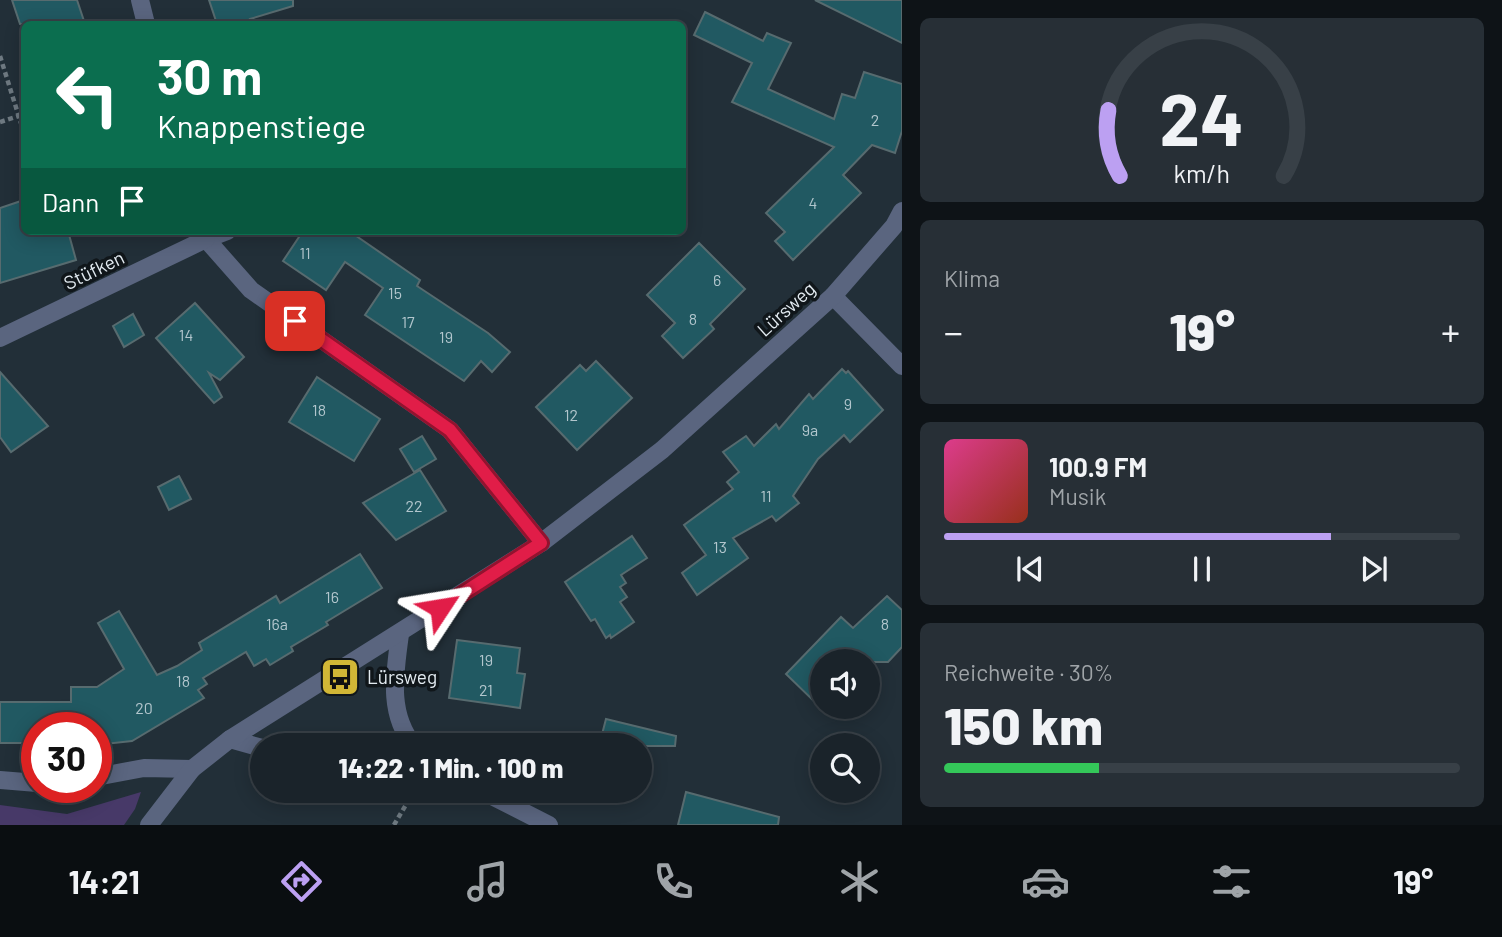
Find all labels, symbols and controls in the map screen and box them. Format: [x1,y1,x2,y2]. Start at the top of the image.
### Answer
text: 30 m [157,46,262,105]
icon: left [42,49,133,140]
text: 24 [1160,73,1244,161]
text: Knappenstiege [157,106,366,144]
house number: 2 [871,110,879,129]
text: km/h [1174,158,1230,188]
icon: arrive [113,182,151,220]
text: Dann [42,186,99,217]
house number: 4 [809,193,817,212]
house number: 11 [299,243,311,262]
street label: Stüfken [60,245,128,294]
text: Klima [944,264,1000,292]
house number: 6 [713,270,721,289]
street label: Lürsweg [752,277,819,341]
house number: 15 [388,283,402,302]
pin [265,291,325,351]
text: 19° [1169,299,1235,361]
icon: arrive [276,302,314,340]
text: − [944,308,963,354]
text: + [1441,308,1460,354]
house number: 8 [689,309,697,328]
house number: 17 [401,312,415,331]
house number: 14 [179,325,193,344]
house number: 19 [439,327,453,346]
house number: 9 [844,394,852,413]
house number: 18 [312,400,326,419]
house number: 12 [564,405,578,424]
house number: 9a [802,420,818,439]
text: 100.9 FM [1049,451,1147,482]
text: Musik [1049,482,1106,510]
house number: 11 [760,486,772,505]
house number: 22 [405,496,423,515]
house number: 13 [713,537,727,556]
icon: previous [1011,550,1049,588]
icon: pause [1183,550,1221,588]
icon: next [1355,550,1393,588]
position arrow [403,571,477,645]
house number: 16 [325,587,339,606]
house number: 16a [266,614,288,633]
house number: 8 [881,614,889,633]
map controls [810,649,880,803]
button: sound [810,649,880,719]
house number: 19 [479,650,493,669]
bus stop icon: Lürsweg [319,656,361,698]
text: Reichweite · 30% [944,658,1113,686]
place label: Lürsweg [367,665,437,688]
house number: 18 [176,671,190,690]
house number: 21 [479,680,493,699]
text: 150 km [944,693,1103,755]
house number: 20 [135,698,153,717]
speed limit sign: 30 [21,712,112,803]
button: search [810,733,880,803]
text: 14:22 · 1 Min. · 100 m [339,752,563,783]
icon: directions [277,857,326,906]
icon: music [463,857,512,906]
icon: phone [649,857,698,906]
icon: climate [835,857,884,906]
icon: car [1021,857,1070,906]
icon: filters [1207,857,1256,906]
text: 14:21 [69,862,140,900]
text: 19° [1393,862,1433,900]

